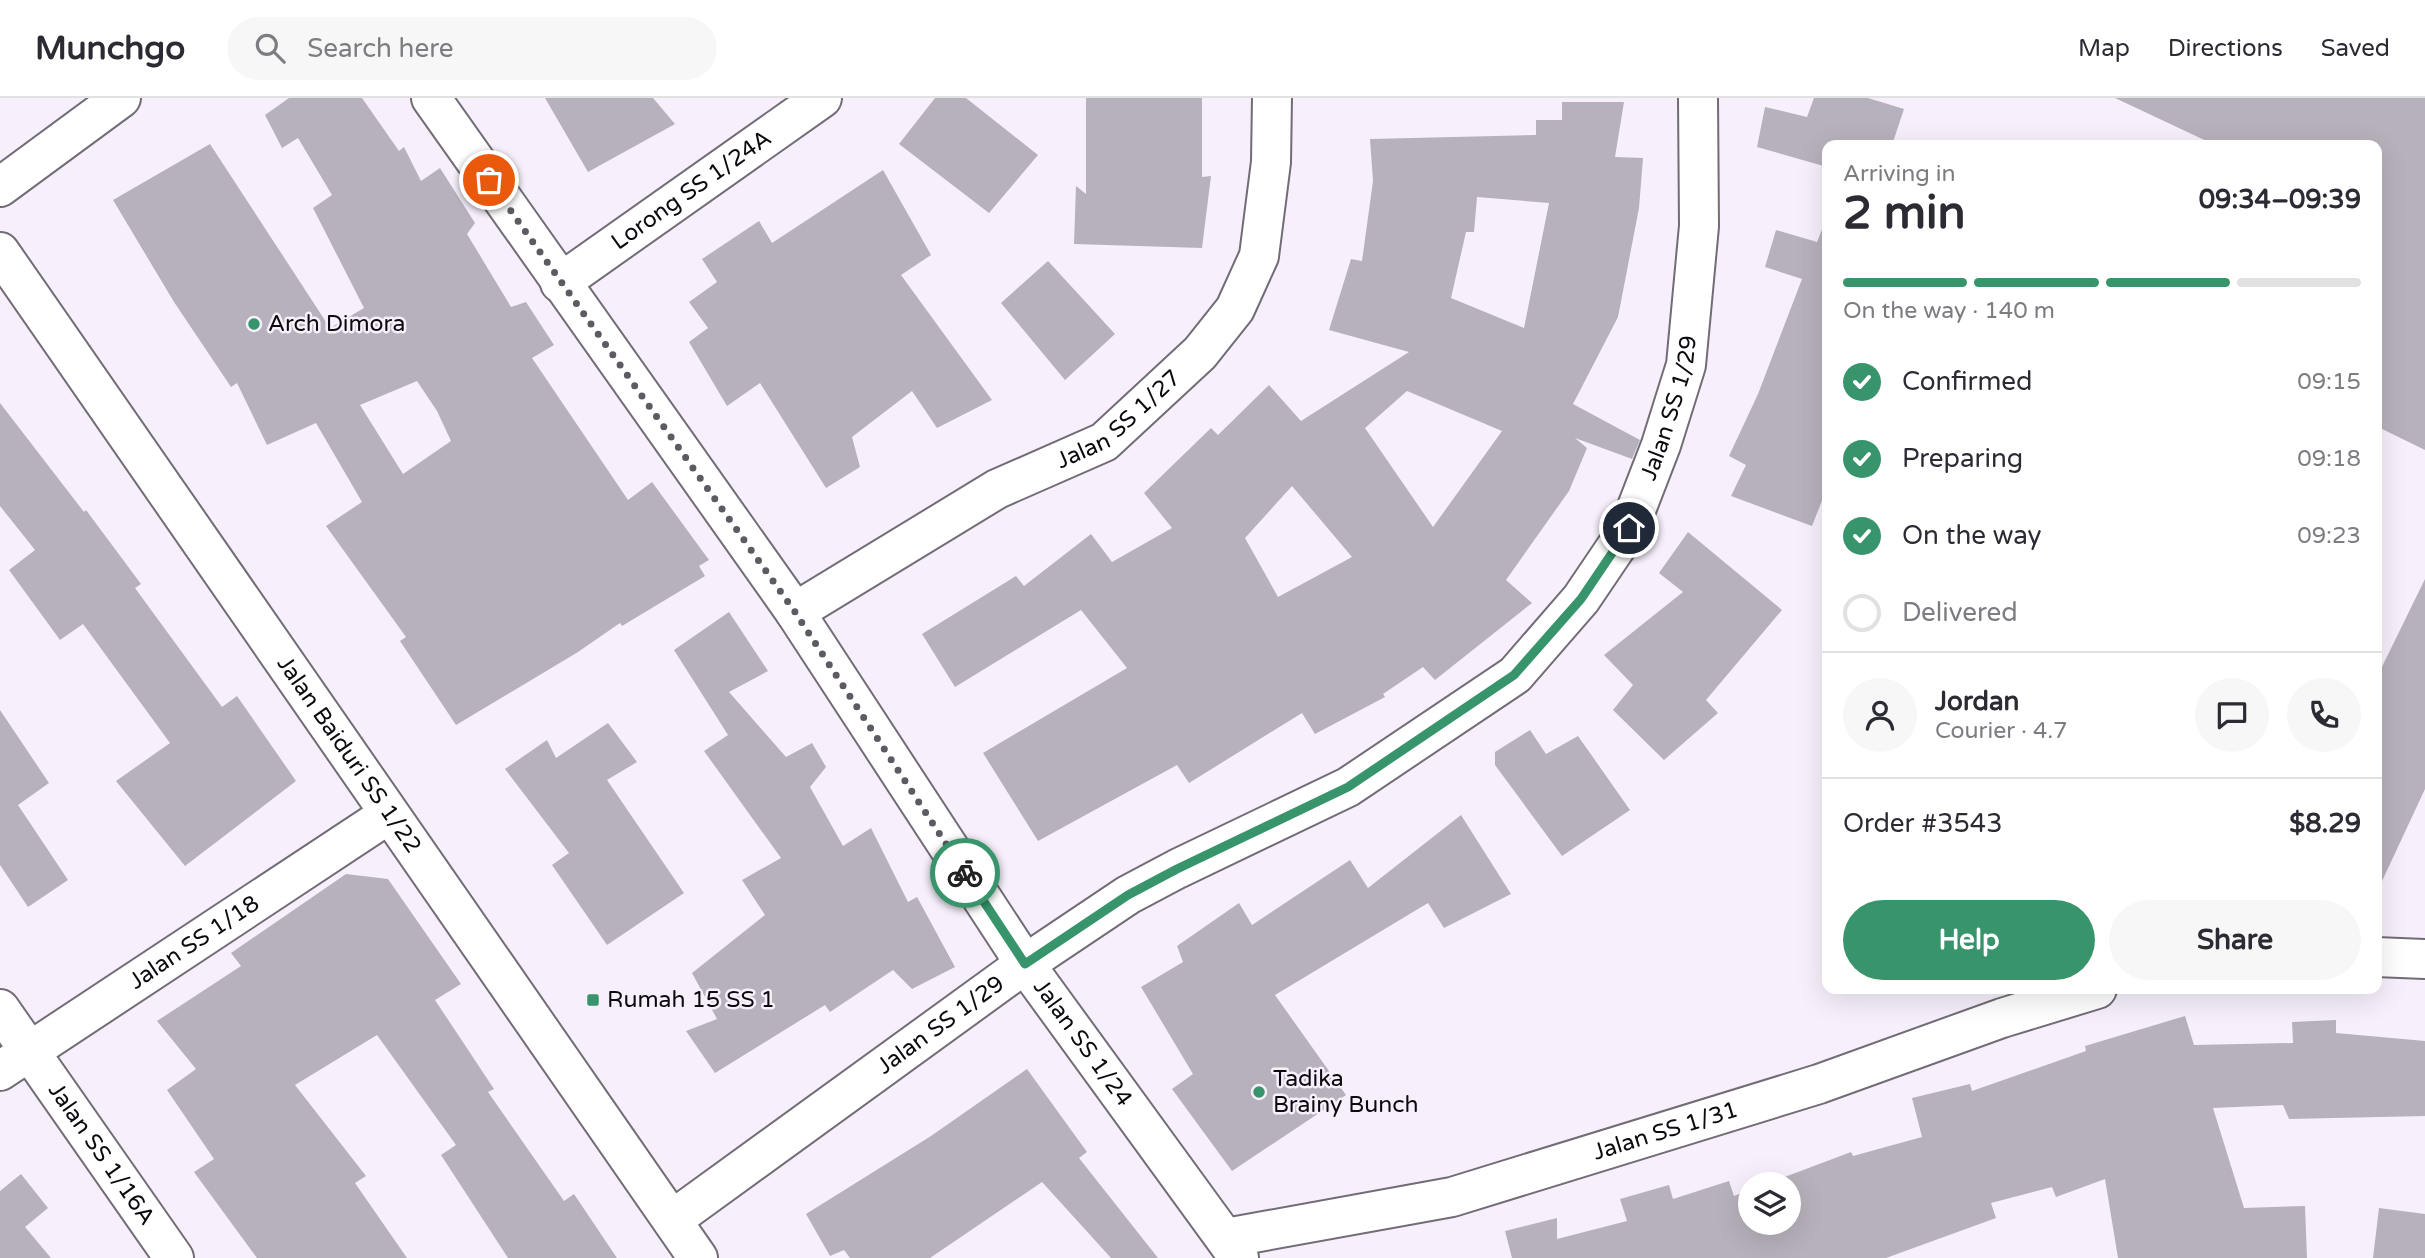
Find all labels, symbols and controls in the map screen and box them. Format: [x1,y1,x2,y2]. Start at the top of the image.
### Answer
search box [227,17,717,80]
text: Munchgo [35,29,185,68]
icon: search [251,29,289,67]
text: Search here [307,33,453,64]
text: Map [2078,34,2130,63]
text: Directions [2168,34,2283,63]
text: Saved [2321,34,2390,63]
street label: Lorong SS 1/24A [606,124,777,256]
pin [459,150,519,210]
text: Arriving in [1843,160,1956,188]
icon: bag [470,161,508,199]
text: 09:34–09:39 [2199,184,2361,215]
text: 2 min [1843,186,1966,241]
text: On the way · 140 m [1843,297,2055,325]
place label: Arch Dimora [268,310,405,338]
marker: Arch Dimora [246,316,262,332]
street label: Jalan SS 1/29 [1635,334,1703,484]
icon: check [1843,363,1881,401]
street label: Jalan SS 1/27 [1052,364,1187,475]
text: Confirmed [1902,366,2032,397]
text: 09:15 [2297,368,2361,396]
icon: check [1843,440,1881,478]
text: Preparing [1902,443,2023,474]
text: 09:18 [2297,445,2361,473]
pin [1599,498,1659,558]
icon: home [1610,509,1648,547]
icon: check [1843,517,1881,555]
text: On the way [1902,520,2042,551]
text: 09:23 [2297,522,2361,550]
text: Delivered [1902,597,2018,628]
street label: Jalan Baiduri SS 1/22 [271,651,427,859]
button: person [1843,678,1917,752]
button: chat [2195,678,2269,752]
button: phone [2287,678,2361,752]
text: Jordan [1935,686,2019,717]
text: Courier · 4.7 [1935,717,2068,745]
text: Order #3543 [1843,808,2003,839]
text: $8.29 [2289,808,2361,839]
courier [930,838,1000,908]
icon: bike [946,854,984,892]
street label: Jalan SS 1/18 [124,889,265,996]
button: Help [1843,900,2095,980]
button: Share [2109,900,2361,980]
street label: Jalan SS 1/29 [872,970,1010,1081]
street label: Jalan SS 1/24 [1027,974,1138,1112]
place label: Rumah 15 SS 1 [607,986,775,1014]
marker: Rumah 15 SS 1 [585,992,601,1008]
place label: Tadika Brainy Bunch [1273,1065,1418,1119]
street label: Jalan SS 1/16A [42,1077,161,1231]
marker: Tadika Brainy Bunch [1251,1084,1267,1100]
street label: Jalan SS 1/31 [1590,1096,1741,1167]
map controls [1738,1172,1801,1235]
button: layers [1738,1172,1801,1235]

